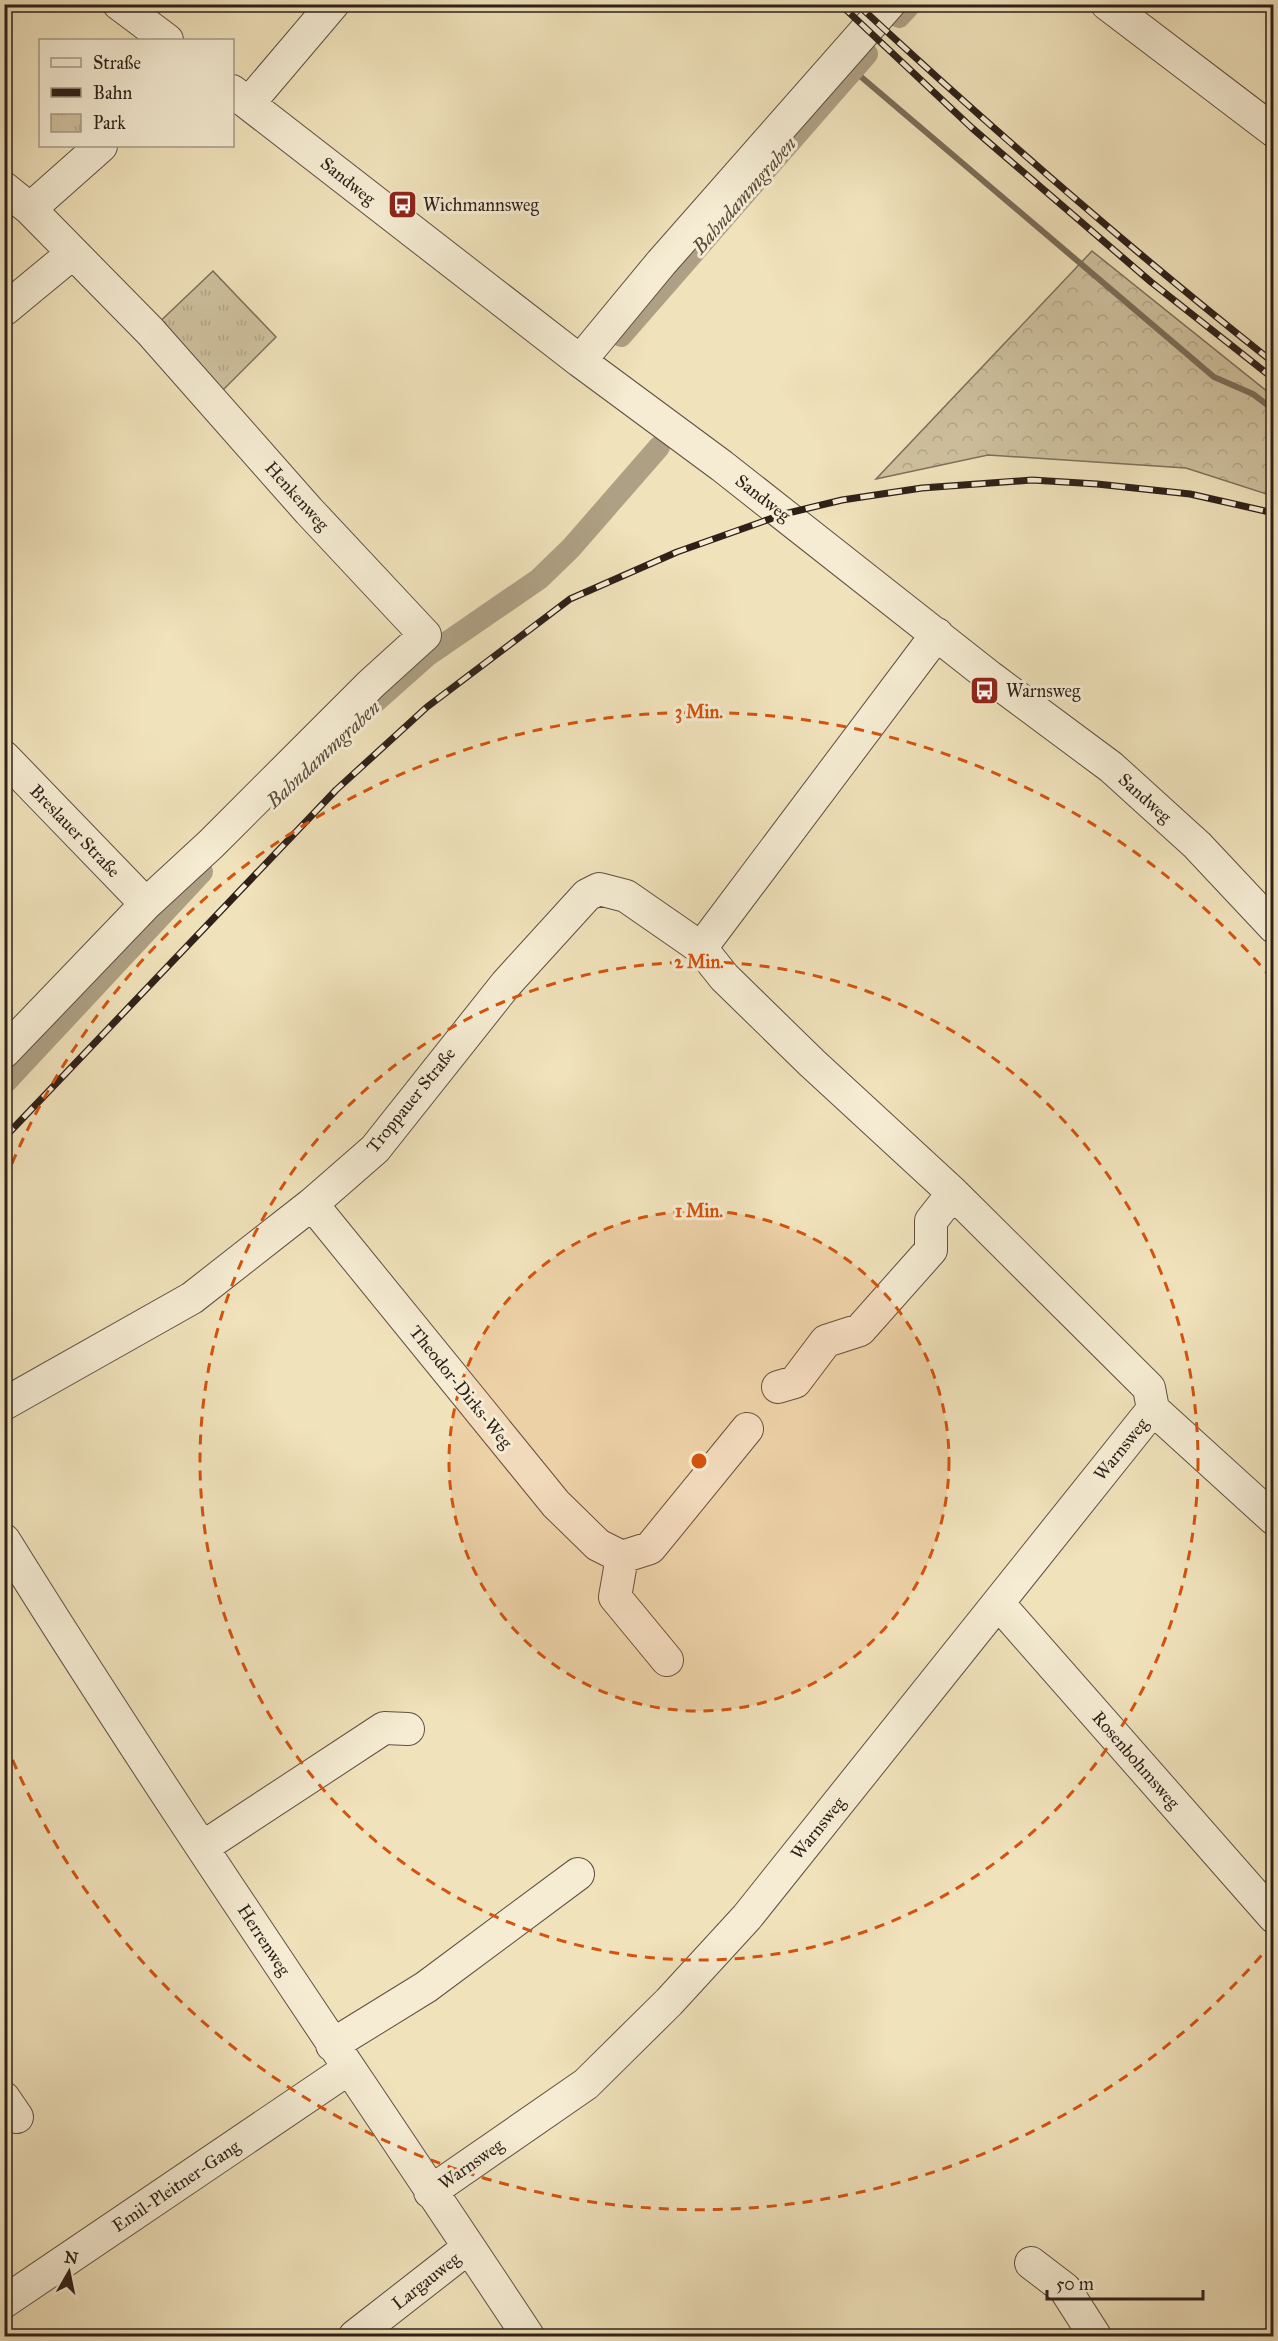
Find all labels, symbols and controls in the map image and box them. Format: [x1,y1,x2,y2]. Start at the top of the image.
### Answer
legend [39,39,234,147]
text: Straße [93,52,141,74]
text: Bahn [93,82,133,104]
text: Park [93,112,126,134]
water label: Bahndammgraben [686,131,802,259]
street label: Sandweg [316,152,380,211]
bus stop icon: Wichmannsweg [386,189,418,221]
place label: Wichmannsweg [423,194,539,217]
street label: Henkenweg [260,457,334,536]
street label: Sandweg [730,470,796,528]
bus stop icon: Warnsweg [969,675,1001,707]
place label: Warnsweg [1006,680,1081,703]
water label: Bahndammgraben [260,695,385,813]
text: 3 Min. [675,701,723,724]
street label: Sandweg [1113,768,1177,829]
street label: Breslauer Straße [25,780,125,882]
text: 2 Min. [674,951,724,973]
street label: Troppauer Straße [362,1043,460,1157]
text: 1 Min. [675,1200,723,1222]
street label: Theodor-Dirks-Weg [404,1321,518,1454]
street label: Warnsweg [1089,1413,1154,1485]
centre of rings [689,1451,709,1471]
street label: Rosenbohmsweg [1087,1707,1185,1815]
street label: Warnsweg [786,1792,851,1864]
street label: Herrenweg [232,1900,296,1981]
street label: Warnsweg [434,2133,509,2195]
street label: Emil-Pleitner-Gang [108,2135,245,2238]
north arrow [39,2242,99,2302]
text: N [63,2247,80,2268]
street label: Largauweg [387,2247,466,2315]
scale bar [1047,2263,1203,2301]
text: 50 m [1056,2273,1094,2295]

